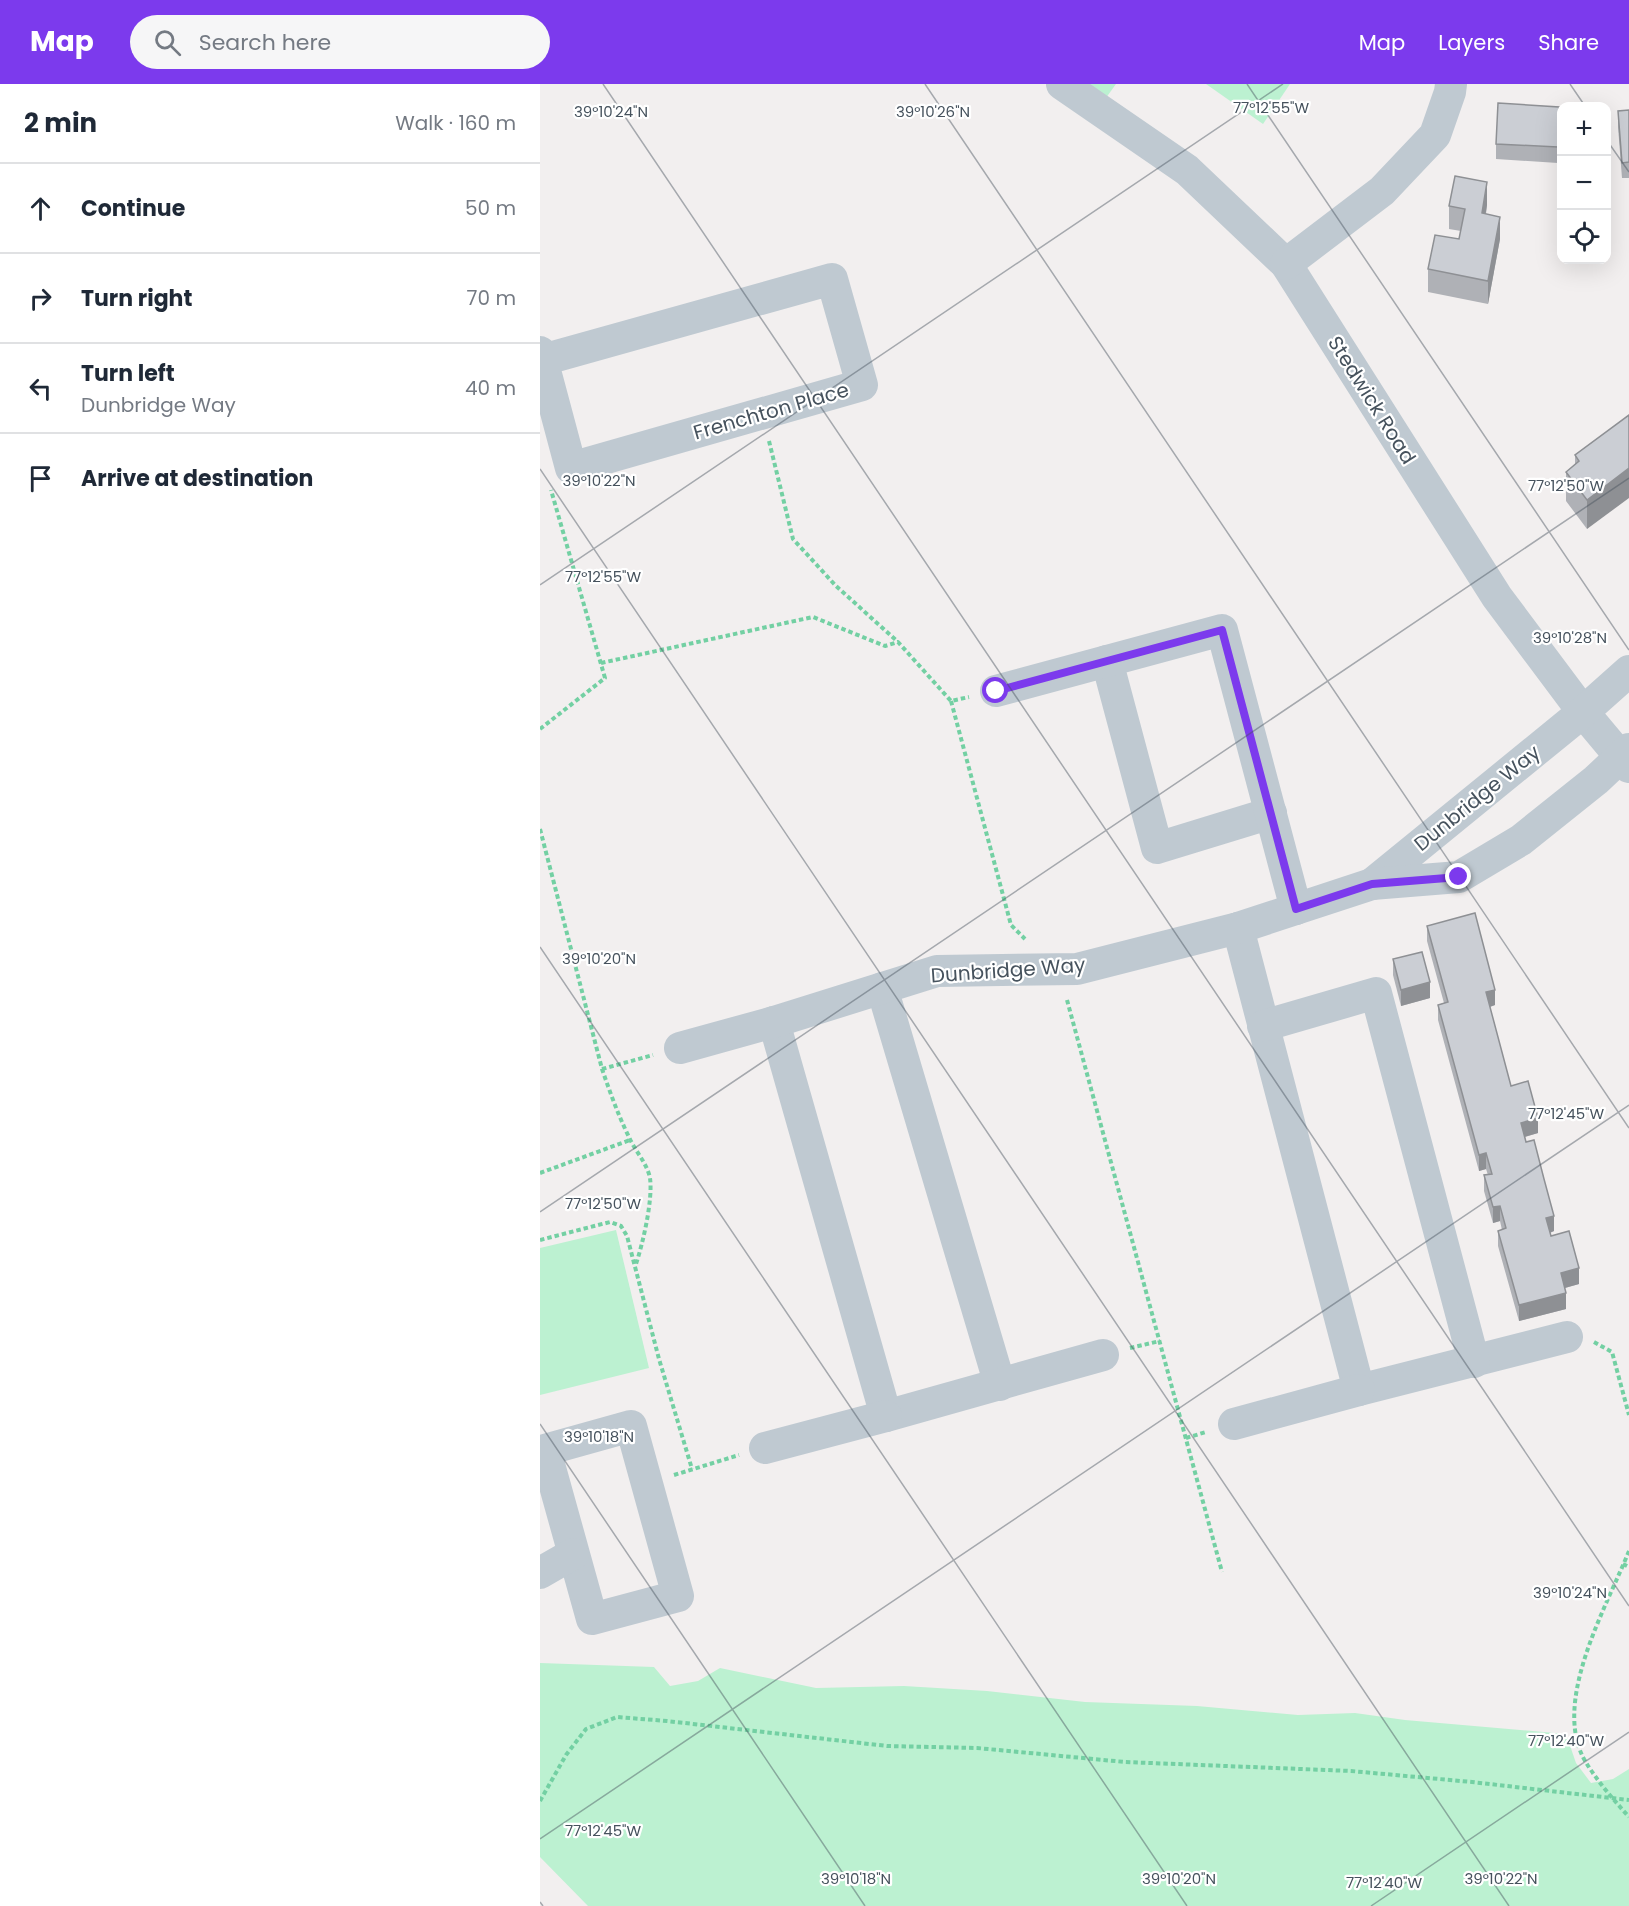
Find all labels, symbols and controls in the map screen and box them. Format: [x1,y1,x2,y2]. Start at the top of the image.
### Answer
search box [130,15,550,69]
text: Map [30,22,94,61]
icon: search [151,26,184,59]
text: Search here [199,27,331,58]
text: Map [1359,28,1405,57]
text: Layers [1438,28,1505,57]
text: Share [1538,28,1599,57]
text: 77°12'55"W [1233,97,1309,118]
text: 39°10'24"N [574,101,648,122]
text: 39°10'26"N [896,101,970,122]
map controls [1557,102,1611,264]
button: + [1557,102,1611,156]
text: 2 min [24,105,97,141]
text: Walk · 160 m [395,109,516,137]
button: − [1557,156,1611,210]
icon: ahead [24,192,57,225]
text: Continue [81,193,185,224]
text: 50 m [465,194,516,222]
button: locate [1557,210,1611,264]
icon: right [24,282,57,315]
text: Turn right [81,283,192,314]
text: 70 m [467,284,516,312]
street label: Stedwick Road [1321,331,1423,469]
text: Turn left [81,358,175,389]
icon: left [24,372,57,405]
text: 40 m [465,374,516,402]
street label: Frenchton Place [690,375,852,447]
text: Dunbridge Way [81,391,236,419]
icon: arrive [24,462,57,495]
text: Arrive at destination [81,463,313,494]
text: 39°10'22"N [562,470,636,491]
text: 77°12'50"W [1528,475,1604,496]
text: 77°12'55"W [565,566,641,587]
text: 39°10'28"N [1533,627,1607,648]
route start [982,677,1008,703]
street label: Dunbridge Way [1408,738,1546,858]
route end [1445,863,1471,889]
text: 39°10'20"N [562,948,636,969]
street label: Dunbridge Way [930,951,1086,989]
text: 77°12'45"W [1528,1103,1604,1124]
text: 77°12'50"W [565,1193,641,1214]
text: 39°10'18"N [564,1426,634,1447]
text: 39°10'24"N [1533,1582,1607,1603]
text: 77°12'40"W [1528,1730,1604,1751]
text: 77°12'45"W [565,1820,641,1841]
text: 39°10'18"N [821,1868,891,1889]
text: 39°10'20"N [1142,1868,1216,1889]
text: 39°10'22"N [1464,1868,1538,1889]
text: 77°12'40"W [1346,1872,1422,1893]

